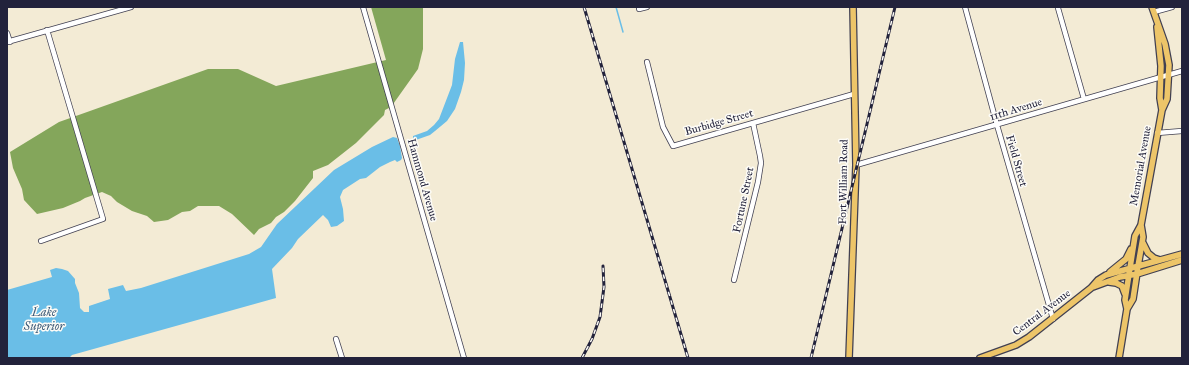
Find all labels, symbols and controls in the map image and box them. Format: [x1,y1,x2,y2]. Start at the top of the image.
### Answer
street label: 11th Avenue [988,96,1044,124]
street label: Burbidge Street [683,107,755,139]
street label: Memorial Avenue [1127,125,1155,207]
street label: Field Street [1002,134,1030,188]
street label: Hammond Avenue [404,137,440,223]
street label: Fort William Road [837,139,851,225]
street label: Fortune Street [731,166,757,234]
street label: Central Avenue [1010,287,1074,339]
water label: Lake Superior [24,306,64,334]

